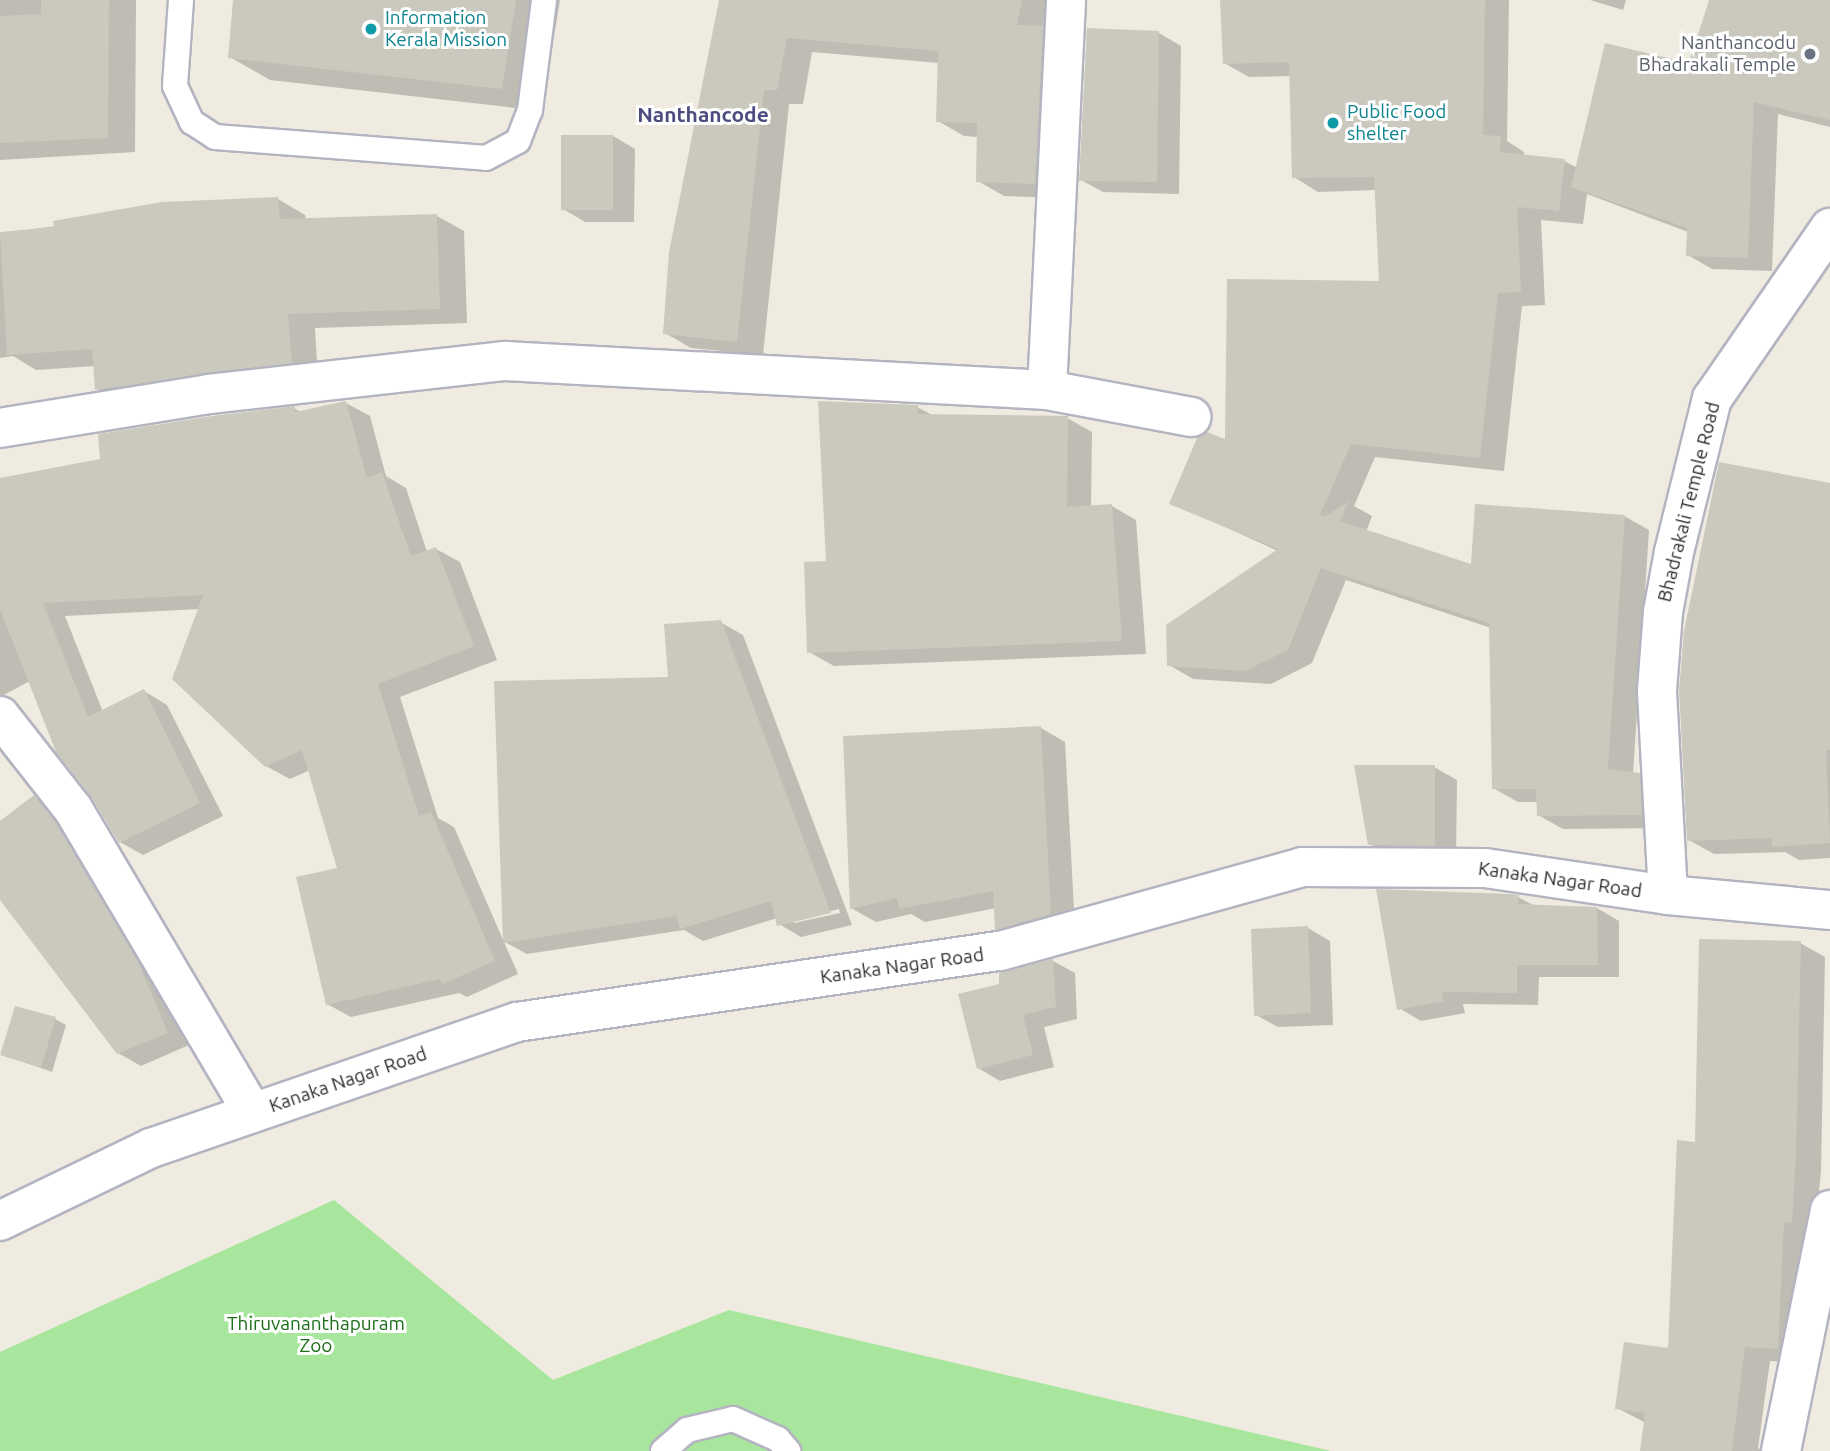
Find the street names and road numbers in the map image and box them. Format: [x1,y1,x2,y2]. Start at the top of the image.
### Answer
street label: Bhadrakali Temple Road [1653,400,1725,604]
street label: Kanaka Nagar Road [1477,857,1643,903]
street label: Kanaka Nagar Road [819,943,985,989]
street label: Kanaka Nagar Road [266,1042,430,1118]

